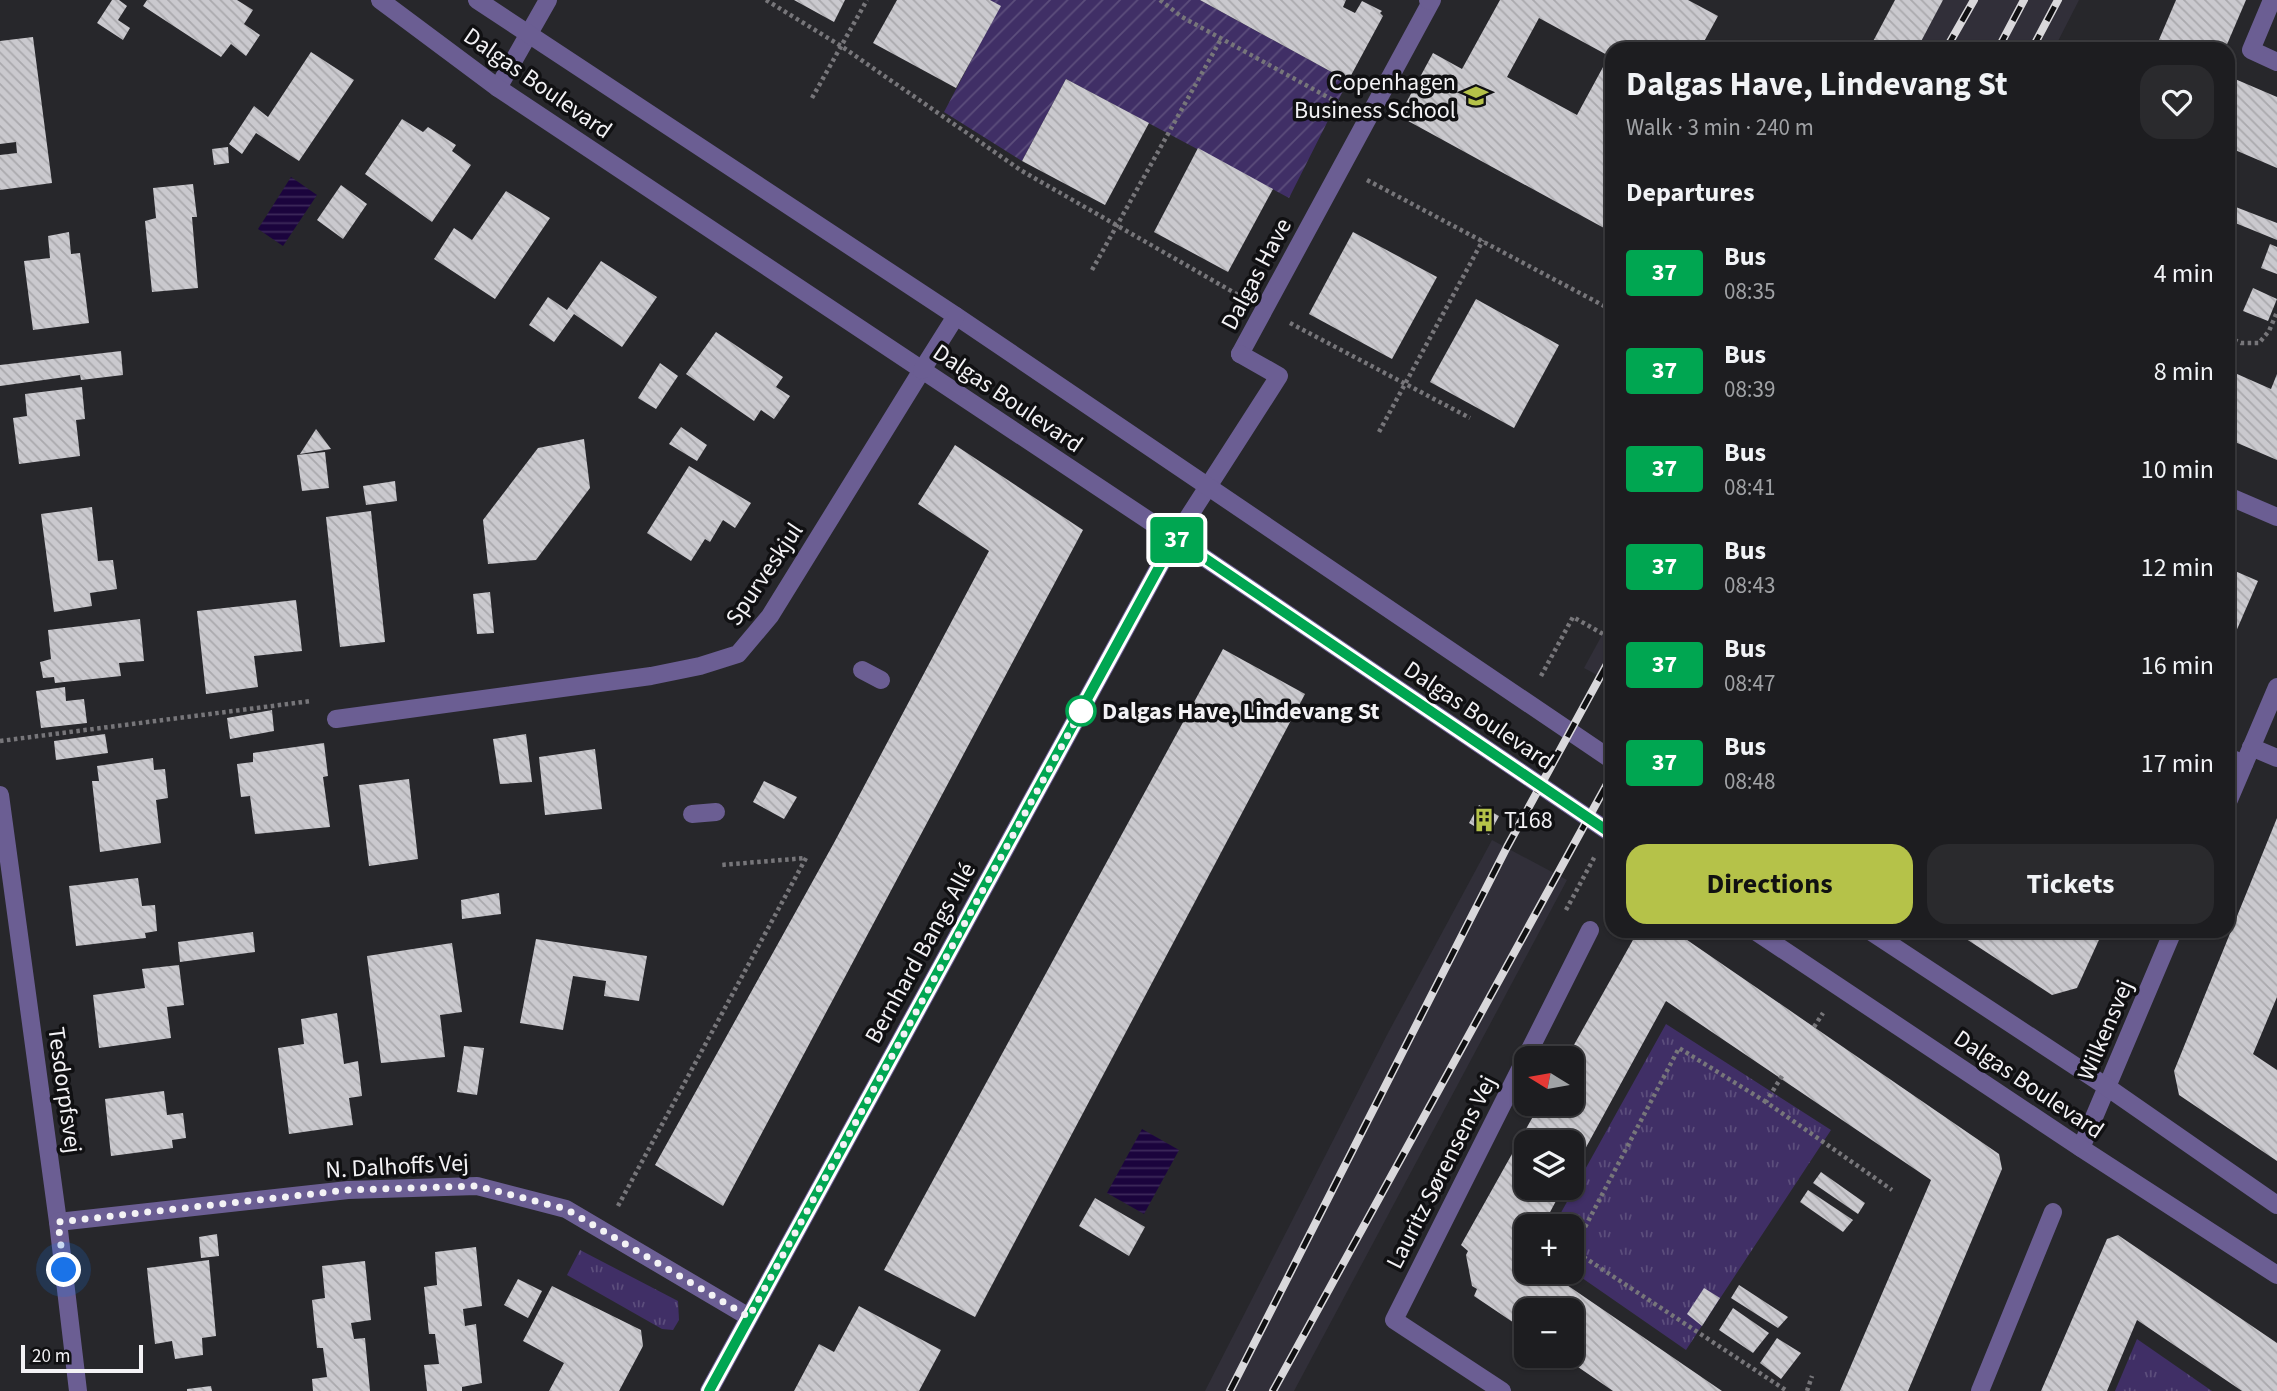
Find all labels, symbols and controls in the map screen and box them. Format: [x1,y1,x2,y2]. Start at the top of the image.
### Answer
street label: Dalgas Boulevard [456,19,619,148]
text: Dalgas Have, Lindevang St [1626,61,2008,108]
place label: Copenhagen Business School [1294,65,1456,128]
button: heart [2140,65,2214,139]
school or university icon: Copenhagen Business School [1462,82,1490,110]
text: Walk · 3 min · 240 m [1626,111,1814,144]
text: Departures [1626,174,1754,211]
street label: Dalgas Have [1212,212,1301,336]
text: Bus [1724,238,1766,275]
text: 37 [1652,255,1677,290]
text: 4 min [2154,255,2214,292]
text: 08:35 [1724,275,1775,308]
street label: Dalgas Boulevard [926,335,1090,462]
text: Bus [1724,336,1766,373]
text: 37 [1652,353,1677,388]
text: 8 min [2154,353,2214,390]
text: 08:39 [1724,373,1775,406]
text: Bus [1724,434,1766,471]
text: 37 [1652,451,1677,486]
text: 10 min [2141,451,2214,488]
text: 08:41 [1724,471,1775,504]
street label: Spurveskjul [717,516,812,633]
line badge: 37 [1146,517,1208,563]
text: 37 [1164,522,1190,557]
text: Bus [1724,532,1766,569]
text: 37 [1652,549,1677,584]
text: 12 min [2141,549,2214,586]
text: 08:43 [1724,569,1775,602]
text: Bus [1724,630,1766,667]
text: 37 [1652,647,1677,682]
text: 16 min [2141,647,2214,684]
street label: Dalgas Boulevard [1397,652,1561,779]
text: 08:47 [1724,667,1775,700]
place label: Dalgas Have, Lindevang St [1102,694,1380,729]
marker: Dalgas Have, Lindevang St [1066,696,1096,726]
text: Bus [1724,728,1766,765]
text: 37 [1652,745,1677,780]
text: 17 min [2141,745,2214,782]
text: 08:48 [1724,765,1775,798]
place label: T168 [1504,803,1553,838]
building icon: T168 [1470,806,1498,834]
button: Directions [1626,844,1913,924]
button: Tickets [1927,844,2214,924]
street label: Bernhard Bangs Allé [856,856,985,1050]
street label: Wilkensvej [2069,974,2142,1086]
street label: Dalgas Boulevard [1947,1021,2111,1148]
street label: Tesdorpfsvej [38,1025,91,1155]
north arrow [1514,1046,1584,1116]
map controls [1514,1046,1584,1368]
street label: Lauritz Sørensens Vej [1378,1069,1505,1275]
button: layers [1514,1130,1584,1200]
street label: N. Dalhoffs Vej [324,1145,470,1188]
button: + [1514,1214,1584,1284]
your location [46,1252,81,1287]
button: − [1514,1298,1584,1368]
scale bar [21,1342,144,1374]
text: 20 m [32,1343,70,1370]

